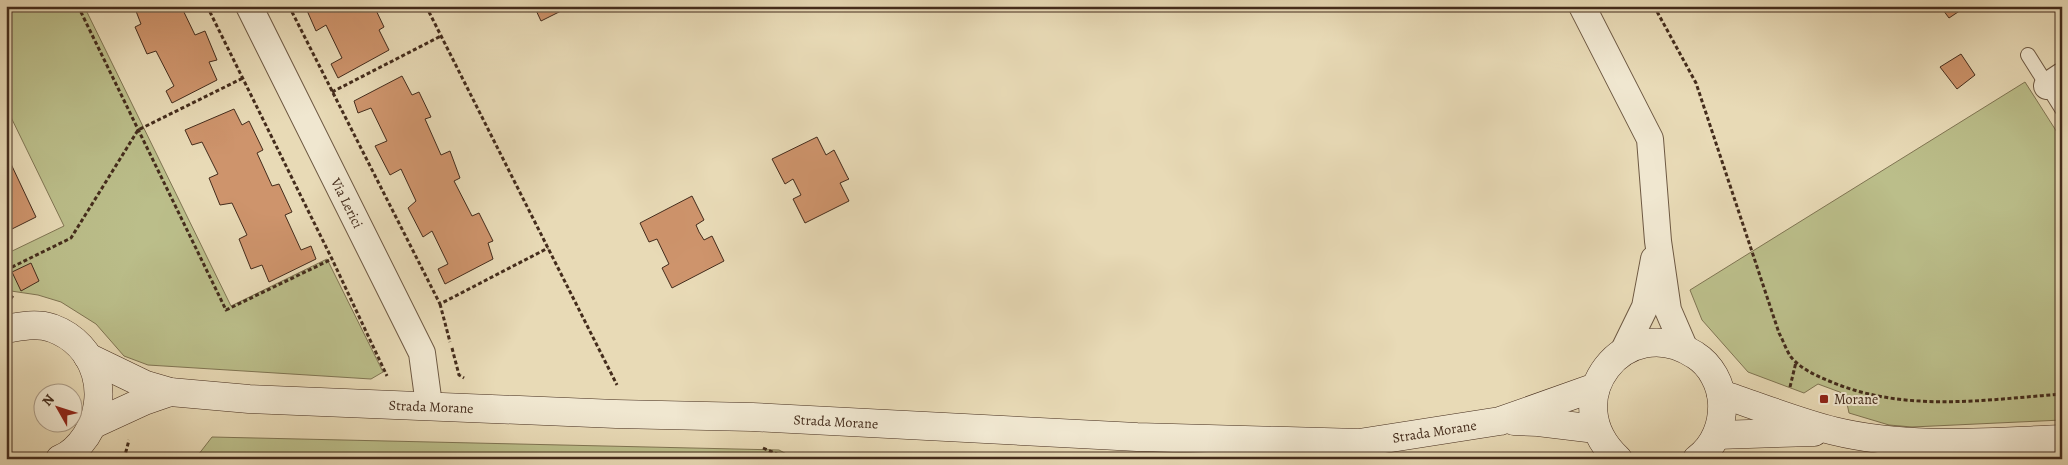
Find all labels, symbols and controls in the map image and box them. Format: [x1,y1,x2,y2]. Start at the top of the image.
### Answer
street label: Via Lerici [326,174,368,231]
north arrow [32,382,82,432]
text: N [38,390,59,410]
place label: Morane [1834,390,1878,409]
marker: Morane [1818,393,1830,405]
street label: Strada Morane [388,395,474,418]
street label: Strada Morane [793,410,879,433]
street label: Strada Morane [1391,415,1478,447]

